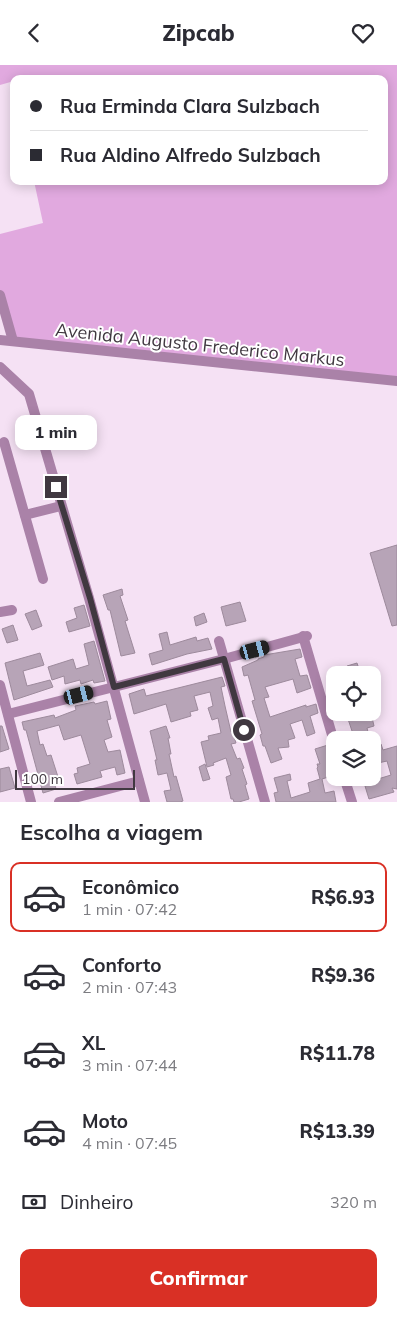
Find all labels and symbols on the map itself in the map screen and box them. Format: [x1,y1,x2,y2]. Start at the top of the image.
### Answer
street label: Avenida Augusto Frederico Markus [54,318,346,371]
callout: 1 min [15,415,97,449]
route end [45,476,67,498]
car [238,639,271,661]
car [62,684,95,706]
route start [233,719,255,741]
scale bar [15,767,135,790]

